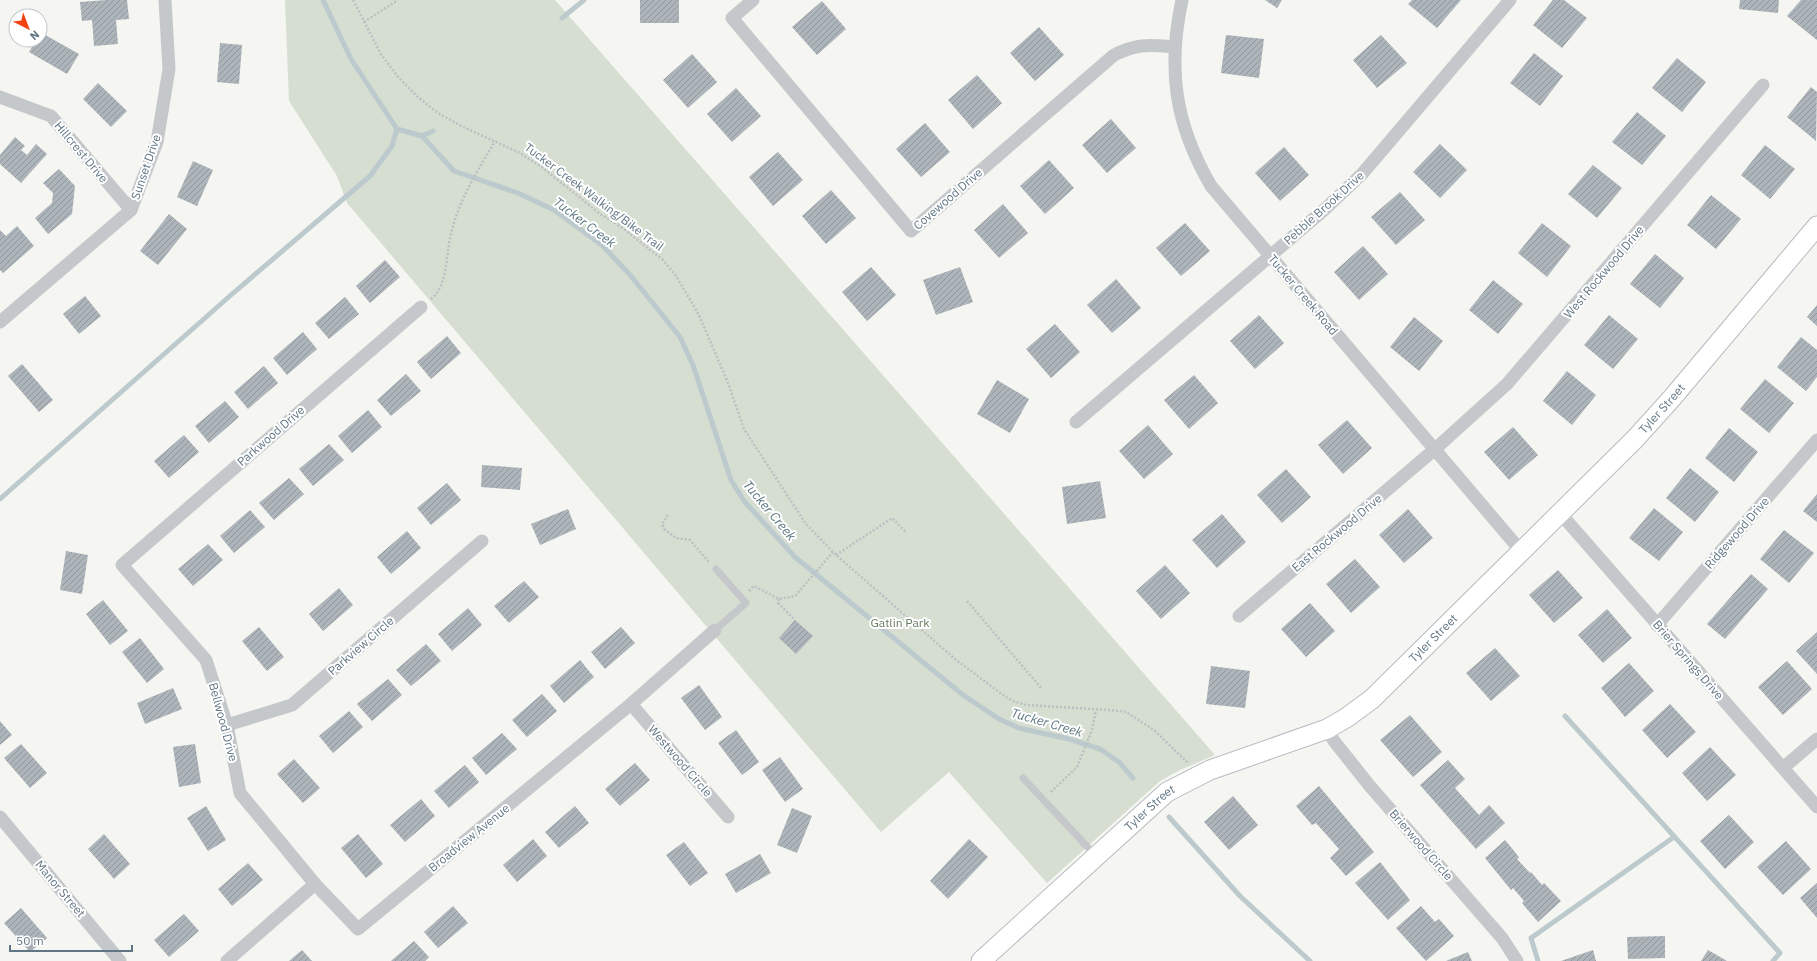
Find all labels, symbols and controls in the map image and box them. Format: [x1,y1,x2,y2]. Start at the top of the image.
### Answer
north arrow [8,8,48,48]
text: N [27,28,42,43]
street label: Hillcrest Drive [51,118,112,186]
street label: Sunset Drive [127,132,164,201]
street label: Tucker Creek Walking/Bike Trail [522,140,666,254]
street label: Covewood Drive [910,164,986,233]
street label: Pebble Brook Drive [1280,167,1367,248]
water label: Tucker Creek [551,194,619,250]
street label: West Rockwood Drive [1560,222,1647,321]
street label: Tucker Creek Road [1265,251,1342,338]
street label: Tyler Street [1635,380,1688,437]
street label: Parkwood Drive [234,402,308,469]
water label: Tucker Creek [739,477,800,544]
street label: East Rockwood Drive [1289,490,1385,575]
street label: Ridgewood Drive [1701,493,1772,572]
street label: Tyler Street [1406,611,1460,665]
street label: Parkview Circle [325,613,397,678]
park label: Gatlin Park [870,615,930,630]
street label: Brier Springs Drive [1650,617,1727,703]
street label: Bellwood Drive [206,681,241,763]
water label: Tucker Creek [1009,704,1085,741]
street label: Westwood Circle [645,722,716,800]
street label: Tyler Street [1121,781,1177,834]
street label: Broadview Avenue [425,800,513,875]
street label: Brierwood Circle [1386,806,1457,884]
street label: Manor Street [32,857,89,920]
scale bar [10,927,132,953]
text: 50 m [16,933,44,948]

